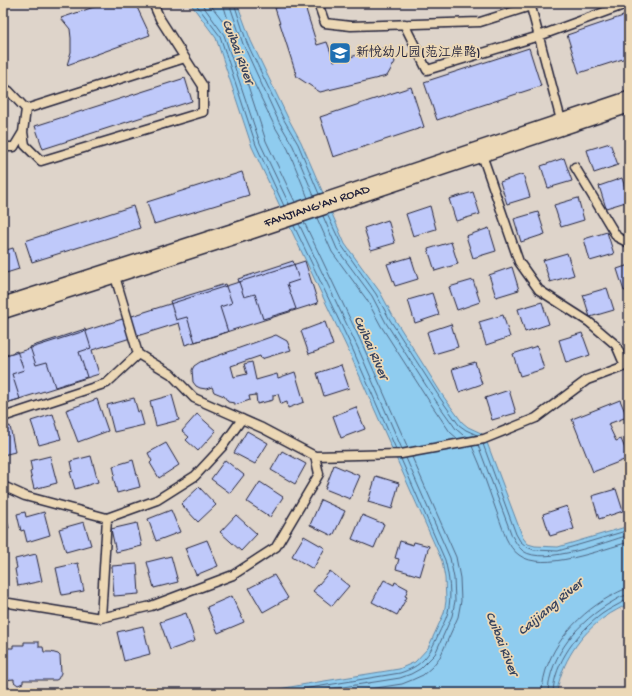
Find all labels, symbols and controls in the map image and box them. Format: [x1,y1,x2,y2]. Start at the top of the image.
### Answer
water label: Cuibai River [217,17,258,89]
school or university icon: 新悦幼儿园(范江岸路) [327,40,353,66]
place label: 新悦幼儿园(范江岸路) [356,45,480,61]
street label: FANJIANG'AN ROAD [261,181,372,231]
water label: Cuibai River [349,314,393,385]
water label: Caijiang River [515,574,589,640]
water label: Cuibai River [480,610,523,681]

